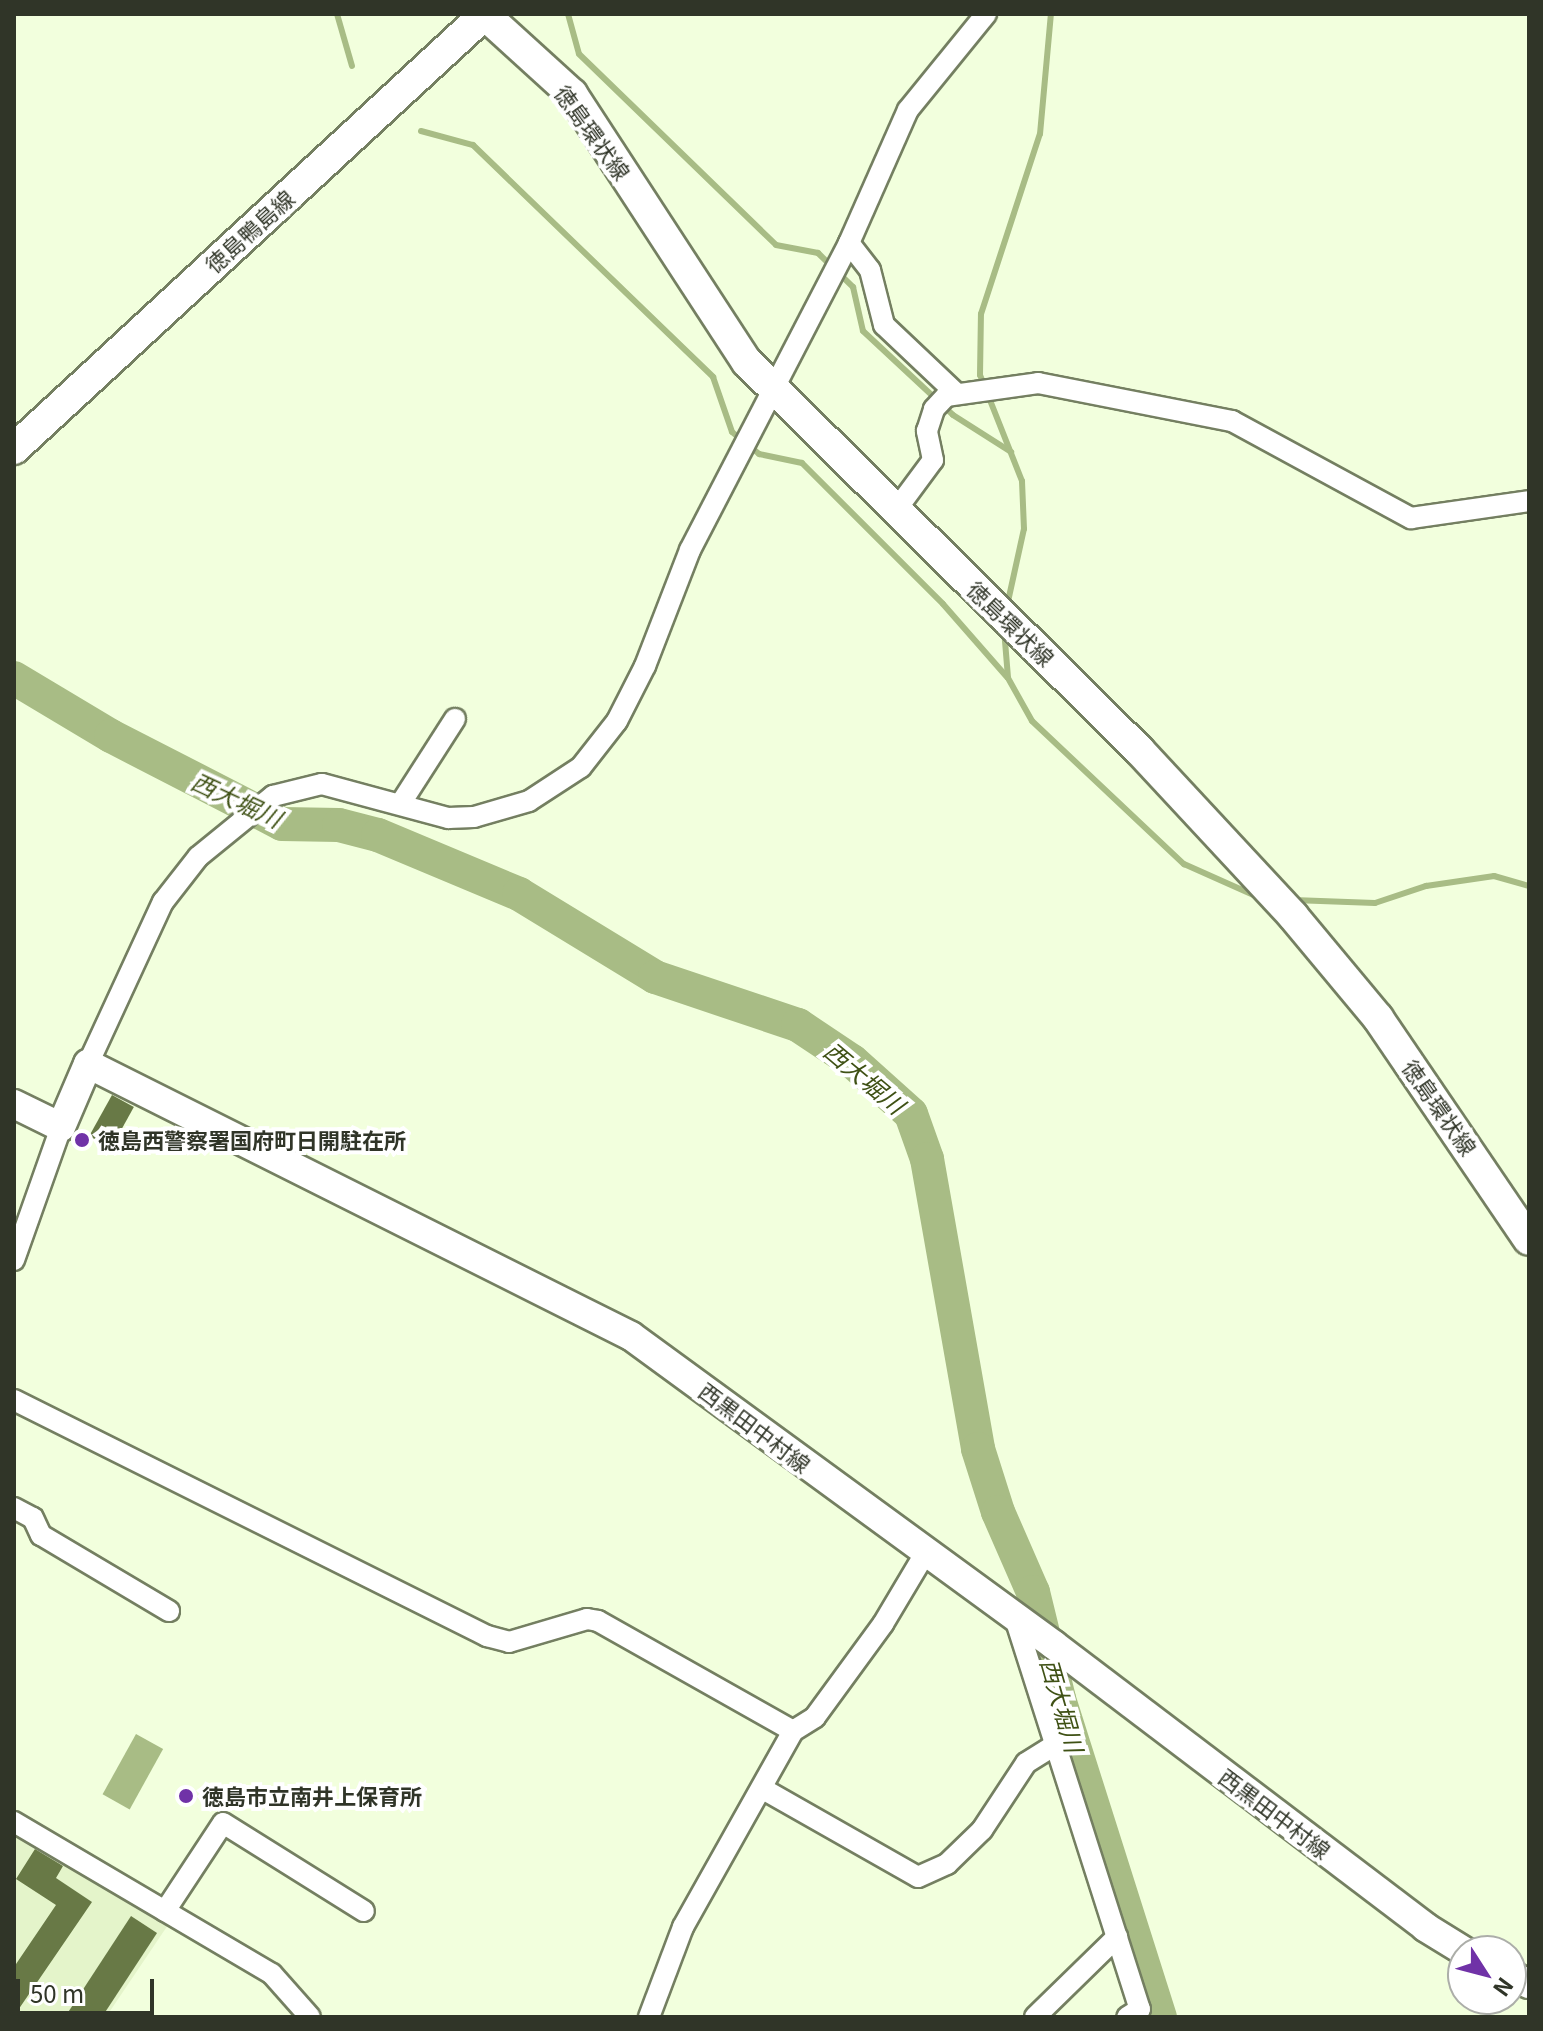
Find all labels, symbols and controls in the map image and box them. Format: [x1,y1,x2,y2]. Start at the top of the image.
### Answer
street label: 徳島環状線 [550,80,636,184]
street label: 徳島鴨島線 [199,184,299,278]
street label: 徳島環状線 [962,575,1060,671]
water label: 西大堀川 [187,766,287,832]
water label: 西大堀川 [819,1035,911,1119]
street label: 徳島環状線 [1398,1054,1482,1160]
place label: 徳島西警察署国府町日開駐在所 [98,1127,406,1153]
marker: 徳島西警察署国府町日開駐在所 [73,1131,91,1149]
street label: 西黒田中村線 [694,1377,816,1477]
water label: 西大堀川 [1036,1655,1090,1755]
street label: 西黒田中村線 [1214,1763,1336,1863]
place label: 徳島市立南井上保育所 [202,1783,422,1809]
marker: 徳島市立南井上保育所 [177,1787,195,1805]
north arrow [1447,1935,1527,2015]
scale bar [20,1963,158,2013]
text: N [1487,1972,1523,2004]
text: 50 m [30,1975,84,2010]

